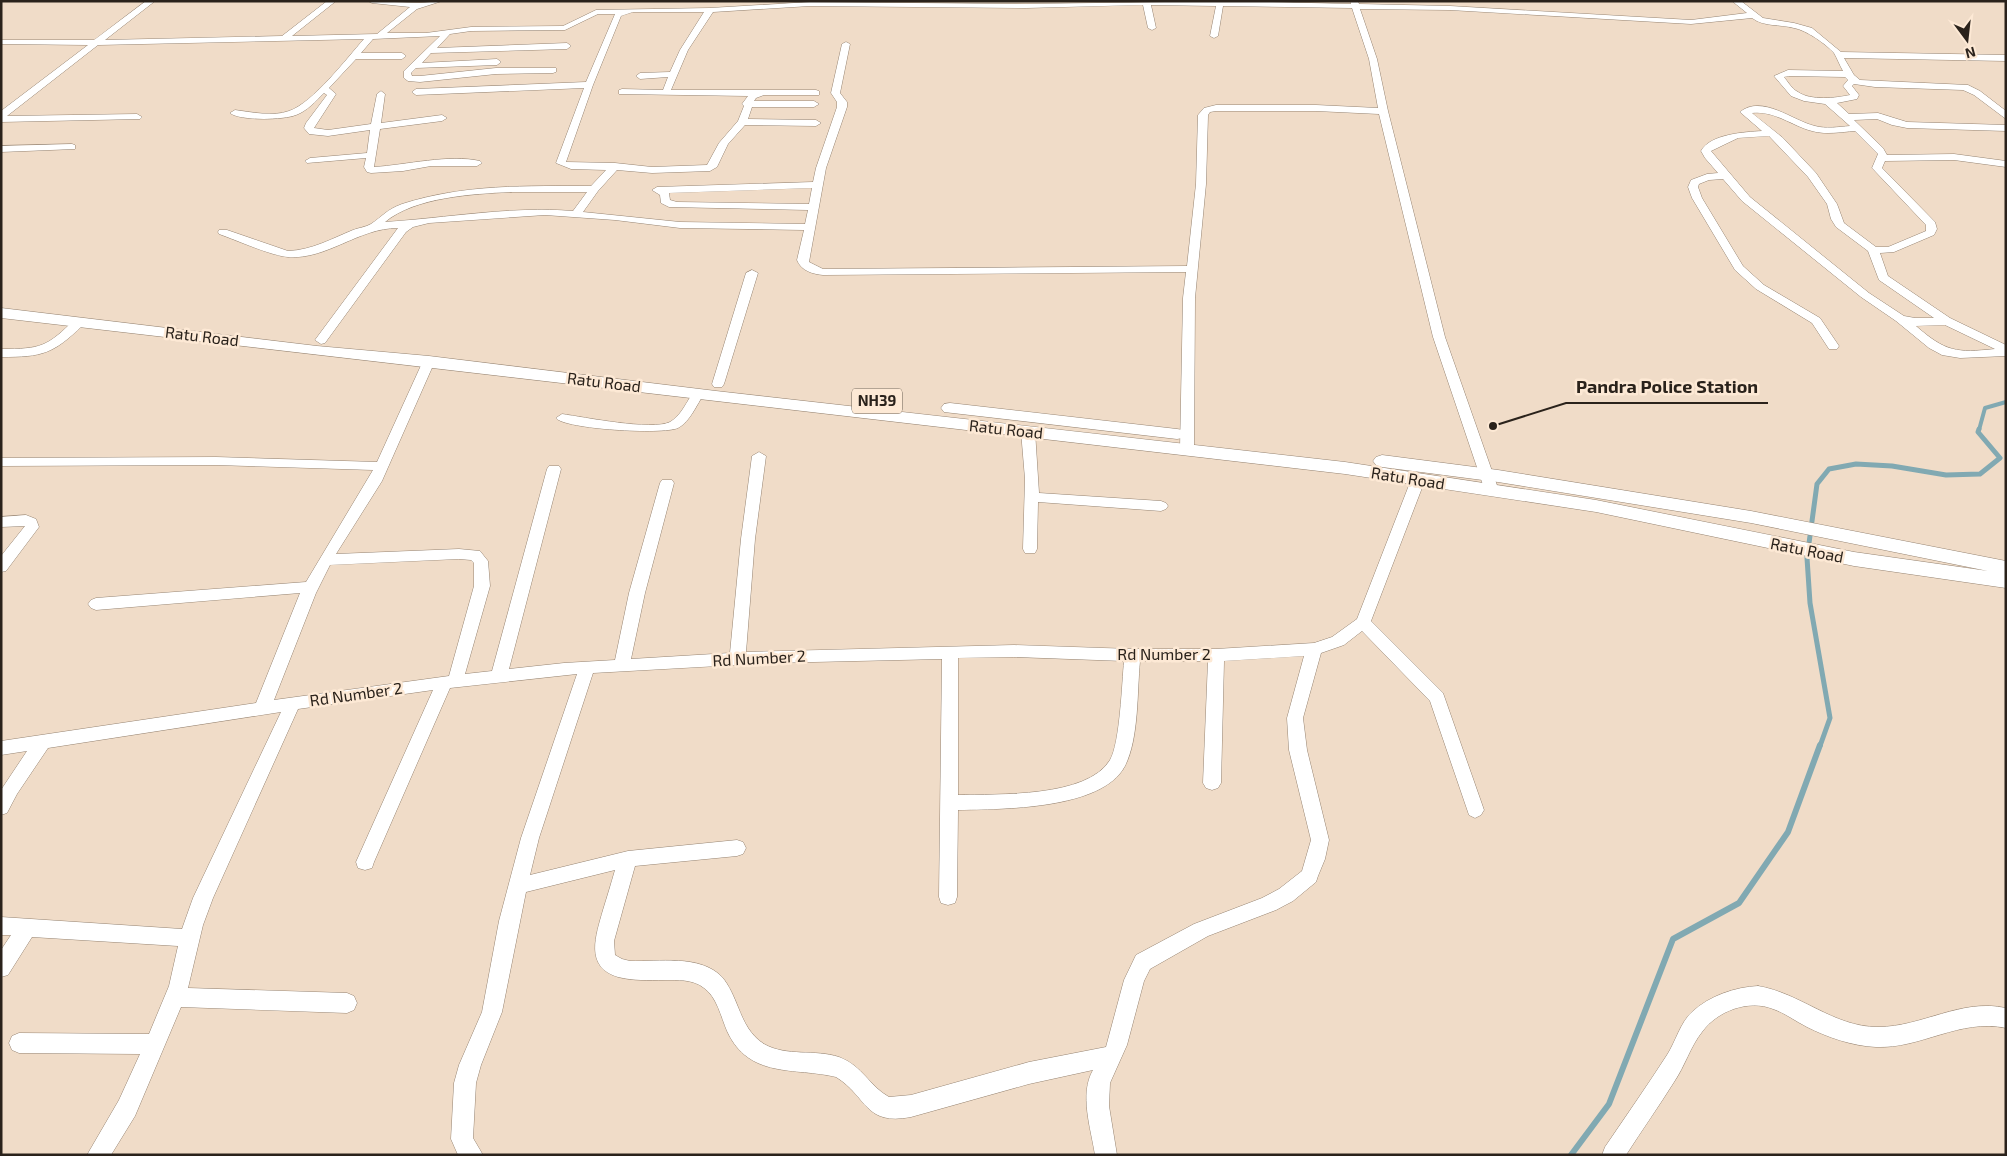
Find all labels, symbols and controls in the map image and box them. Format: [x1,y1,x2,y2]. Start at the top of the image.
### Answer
north arrow [1942,15,1992,65]
text: N [1963,44,1978,63]
street label: Ratu Road [164,322,240,349]
street label: Ratu Road [566,368,642,395]
callout: Pandra Police Station [1566,370,1768,403]
text: Pandra Police Station [1576,375,1758,397]
road number: NH39 [852,388,902,414]
street label: Ratu Road [968,415,1044,442]
street label: Ratu Road [1370,462,1446,493]
street label: Ratu Road [1769,533,1845,566]
street label: Rd Number 2 [1117,644,1211,663]
street label: Rd Number 2 [712,646,806,669]
street label: Rd Number 2 [308,678,404,709]

